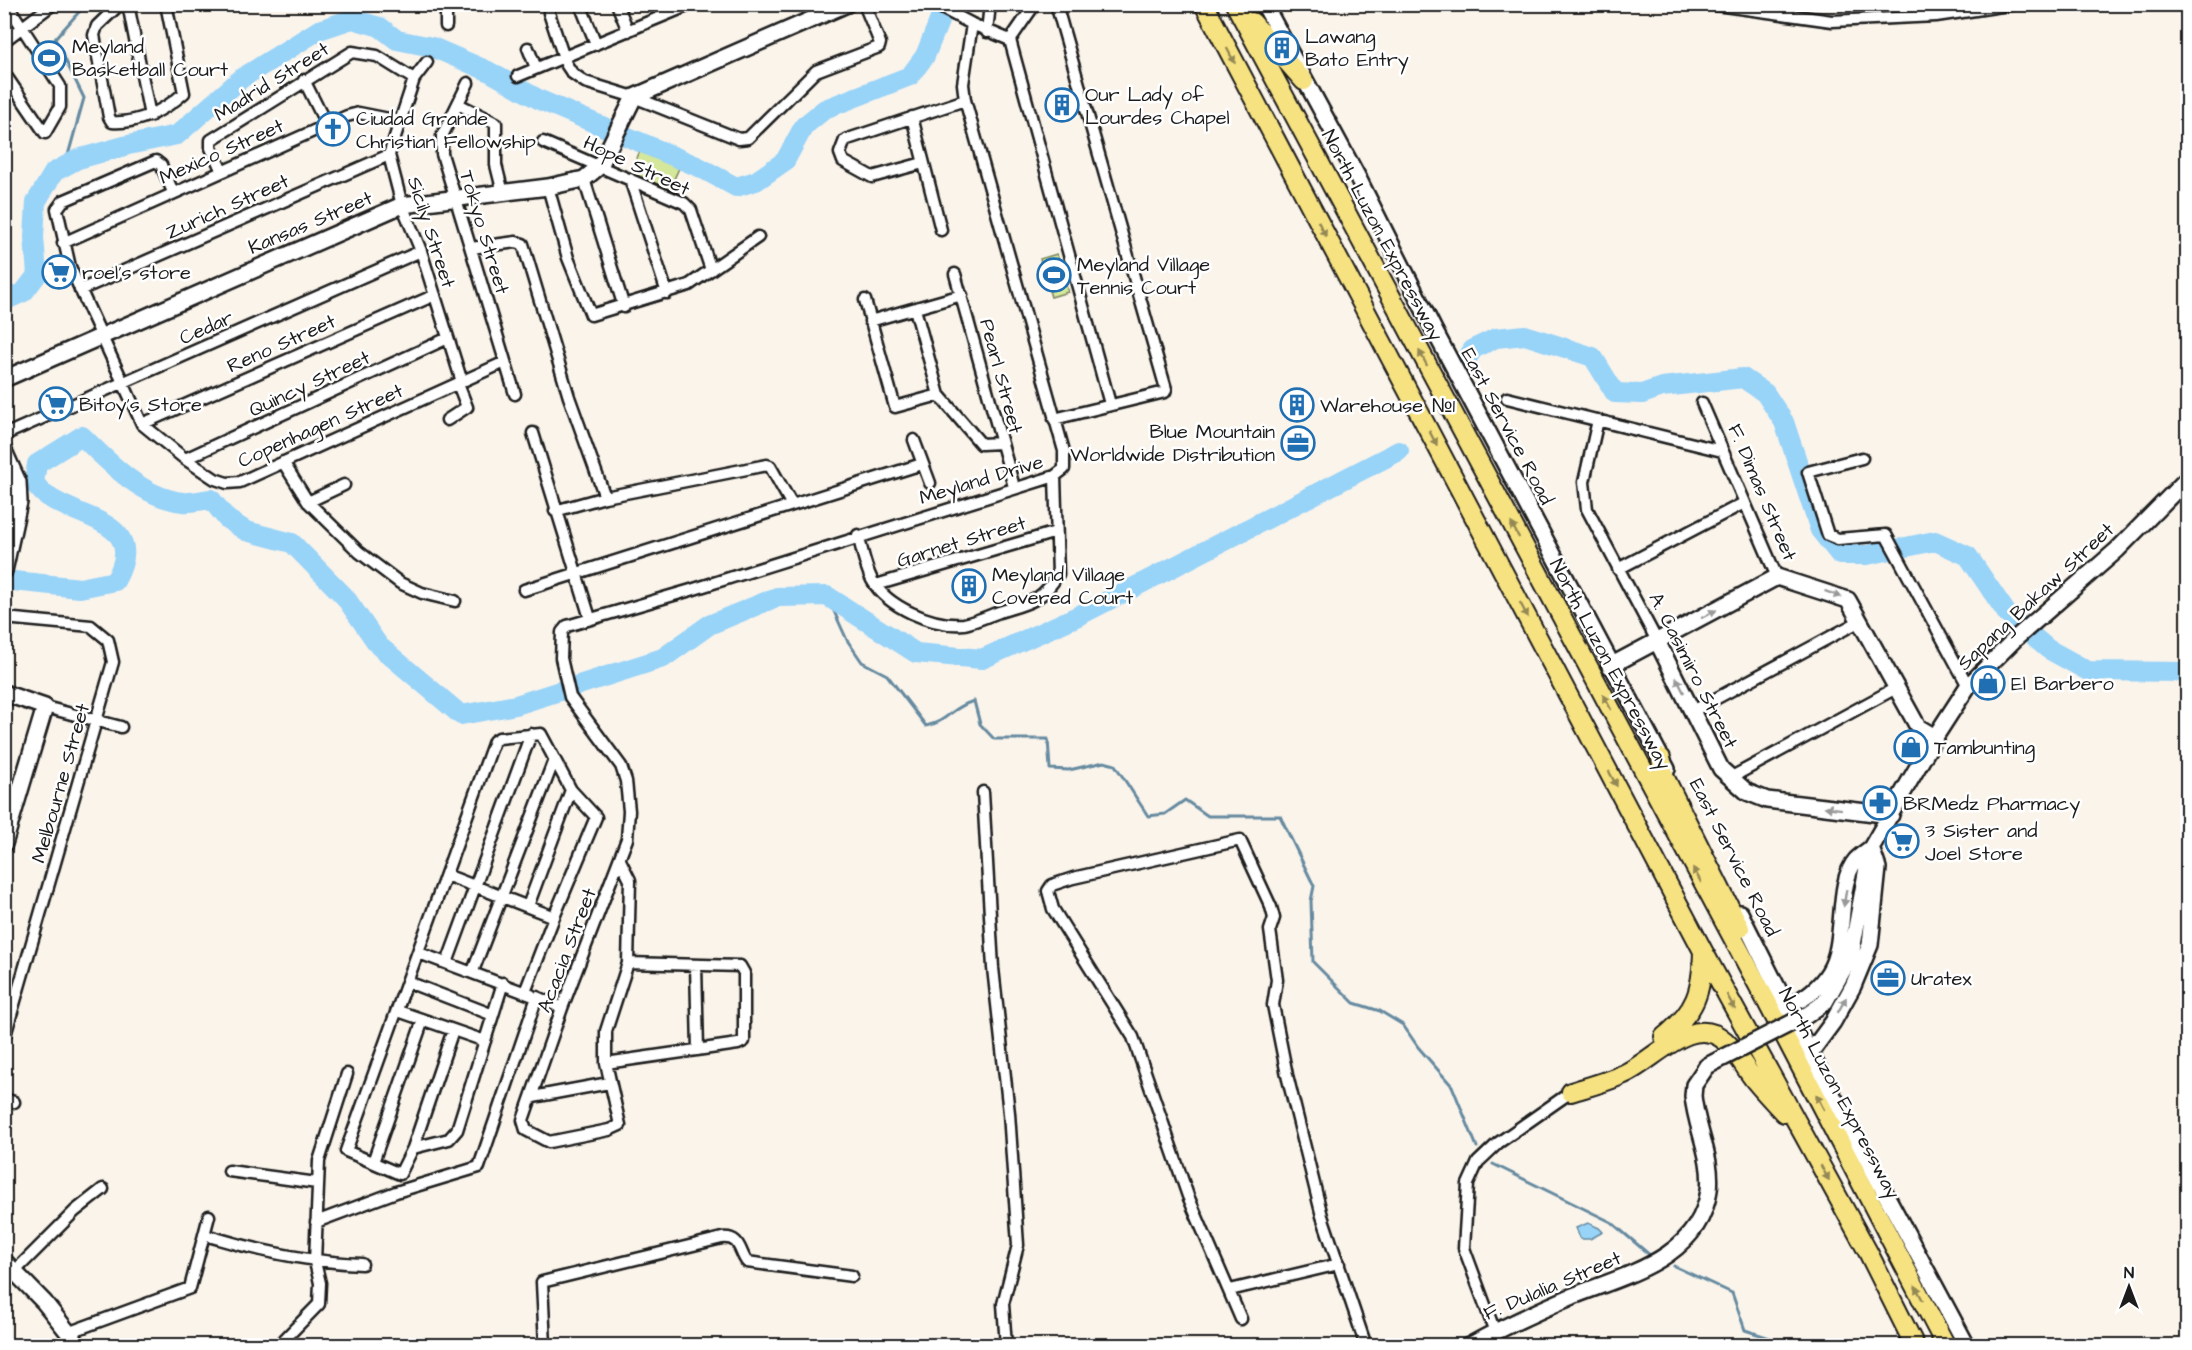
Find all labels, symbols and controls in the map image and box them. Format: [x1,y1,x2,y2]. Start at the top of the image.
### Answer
place label: Lawang Bato Entry [1305,23,1409,75]
building icon: Lawang Bato Entry [1264,30,1300,66]
place label: Meyland Basketball Court [72,33,228,84]
street label: Madrid Street [209,35,334,128]
sports icon: Meyland Basketball Court [31,40,67,76]
one-way arrow [1226,48,1236,65]
place label: Our Lady of Lourdes Chapel [1085,81,1230,132]
building icon: Our Lady of Lourdes Chapel [1044,87,1080,123]
place label: Ciudad Grande Christian Fellowship [356,105,536,156]
church icon: Ciudad Grande Christian Fellowship [315,111,351,147]
street label: Mexico Street [155,112,288,192]
street label: North Luzon Expressway [1314,125,1450,347]
street label: Hope Street [579,129,695,203]
street label: Zurich Street [161,167,293,247]
street label: Tokyo Street [451,167,516,298]
street label: Sicily Street [399,173,462,292]
street label: Kansas Street [244,184,377,262]
one-way arrow [1317,220,1327,237]
place label: Meyland Village Tennis Court [1077,251,1210,302]
supermarket icon: roel's store [41,254,77,290]
sports icon: Meyland Village Tennis Court [1036,257,1072,293]
place label: roel's store [82,259,191,287]
street label: Cedar [175,304,238,352]
street label: Reno Street [223,308,340,380]
street label: Pearl Street [972,316,1030,437]
street label: East Service Road [1454,343,1560,510]
street label: Quincy Street [244,344,375,425]
one-way arrow [1418,349,1428,366]
street label: Copenhagen Street [233,377,408,476]
supermarket icon: Bitoy's Store [38,386,74,422]
building icon: Warehouse №1 [1279,387,1315,423]
place label: Bitoy's Store [79,391,202,420]
place label: Warehouse №1 [1320,392,1455,420]
place label: Blue Mountain Worldwide Distribution [1070,418,1275,469]
street label: F. Dimas Street [1721,420,1804,565]
office icon: Blue Mountain Worldwide Distribution [1280,425,1316,461]
one-way arrow [1428,430,1438,447]
street label: Meyland Drive [916,448,1047,513]
street label: Garnet Street [893,509,1029,575]
street label: Sapang Bakaw Street [1951,516,2121,678]
one-way arrow [1510,521,1520,538]
street label: North Luzon Expressway [1542,554,1678,776]
place label: Meyland Village Covered Court [992,561,1133,612]
building icon: Meyland Village Covered Court [951,568,987,604]
street label: A. Casimiro Street [1642,588,1745,753]
one-way arrow [1824,589,1842,599]
one-way arrow [1520,602,1529,619]
one-way arrow [1701,609,1718,619]
shop icon: El Barbero [1970,665,2006,701]
place label: El Barbero [2011,670,2114,698]
one-way arrow [1675,677,1685,694]
one-way arrow [1602,693,1612,711]
street label: Melbourne Street [25,700,97,866]
shop icon: Tambunting [1893,729,1929,765]
place label: Tambunting [1934,734,2035,763]
one-way arrow [1608,771,1618,788]
street label: East Service Road [1682,774,1786,941]
pharmacy icon: BRMedz Pharmacy [1862,785,1898,821]
place label: BRMedz Pharmacy [1903,790,2080,819]
one-way arrow [1824,803,1843,813]
place label: 3 Sister and Joel Store [1925,817,2037,868]
supermarket icon: 3 Sister and Joel Store [1884,823,1920,859]
one-way arrow [1692,866,1702,883]
street label: Acacia Street [530,884,604,1017]
one-way arrow [1840,888,1849,907]
office icon: Uratex [1870,960,1906,996]
place label: Uratex [1911,965,1972,993]
street label: North Luzon Expressway [1771,983,1907,1205]
one-way arrow [1726,994,1736,1011]
one-way arrow [1837,996,1847,1013]
one-way arrow [1815,1093,1825,1111]
one-way arrow [1820,1165,1830,1182]
street label: F. Dulalia Street [1479,1244,1626,1328]
north arrow [2099,1257,2159,1317]
text: N [2124,1262,2134,1284]
one-way arrow [1915,1285,1924,1302]

